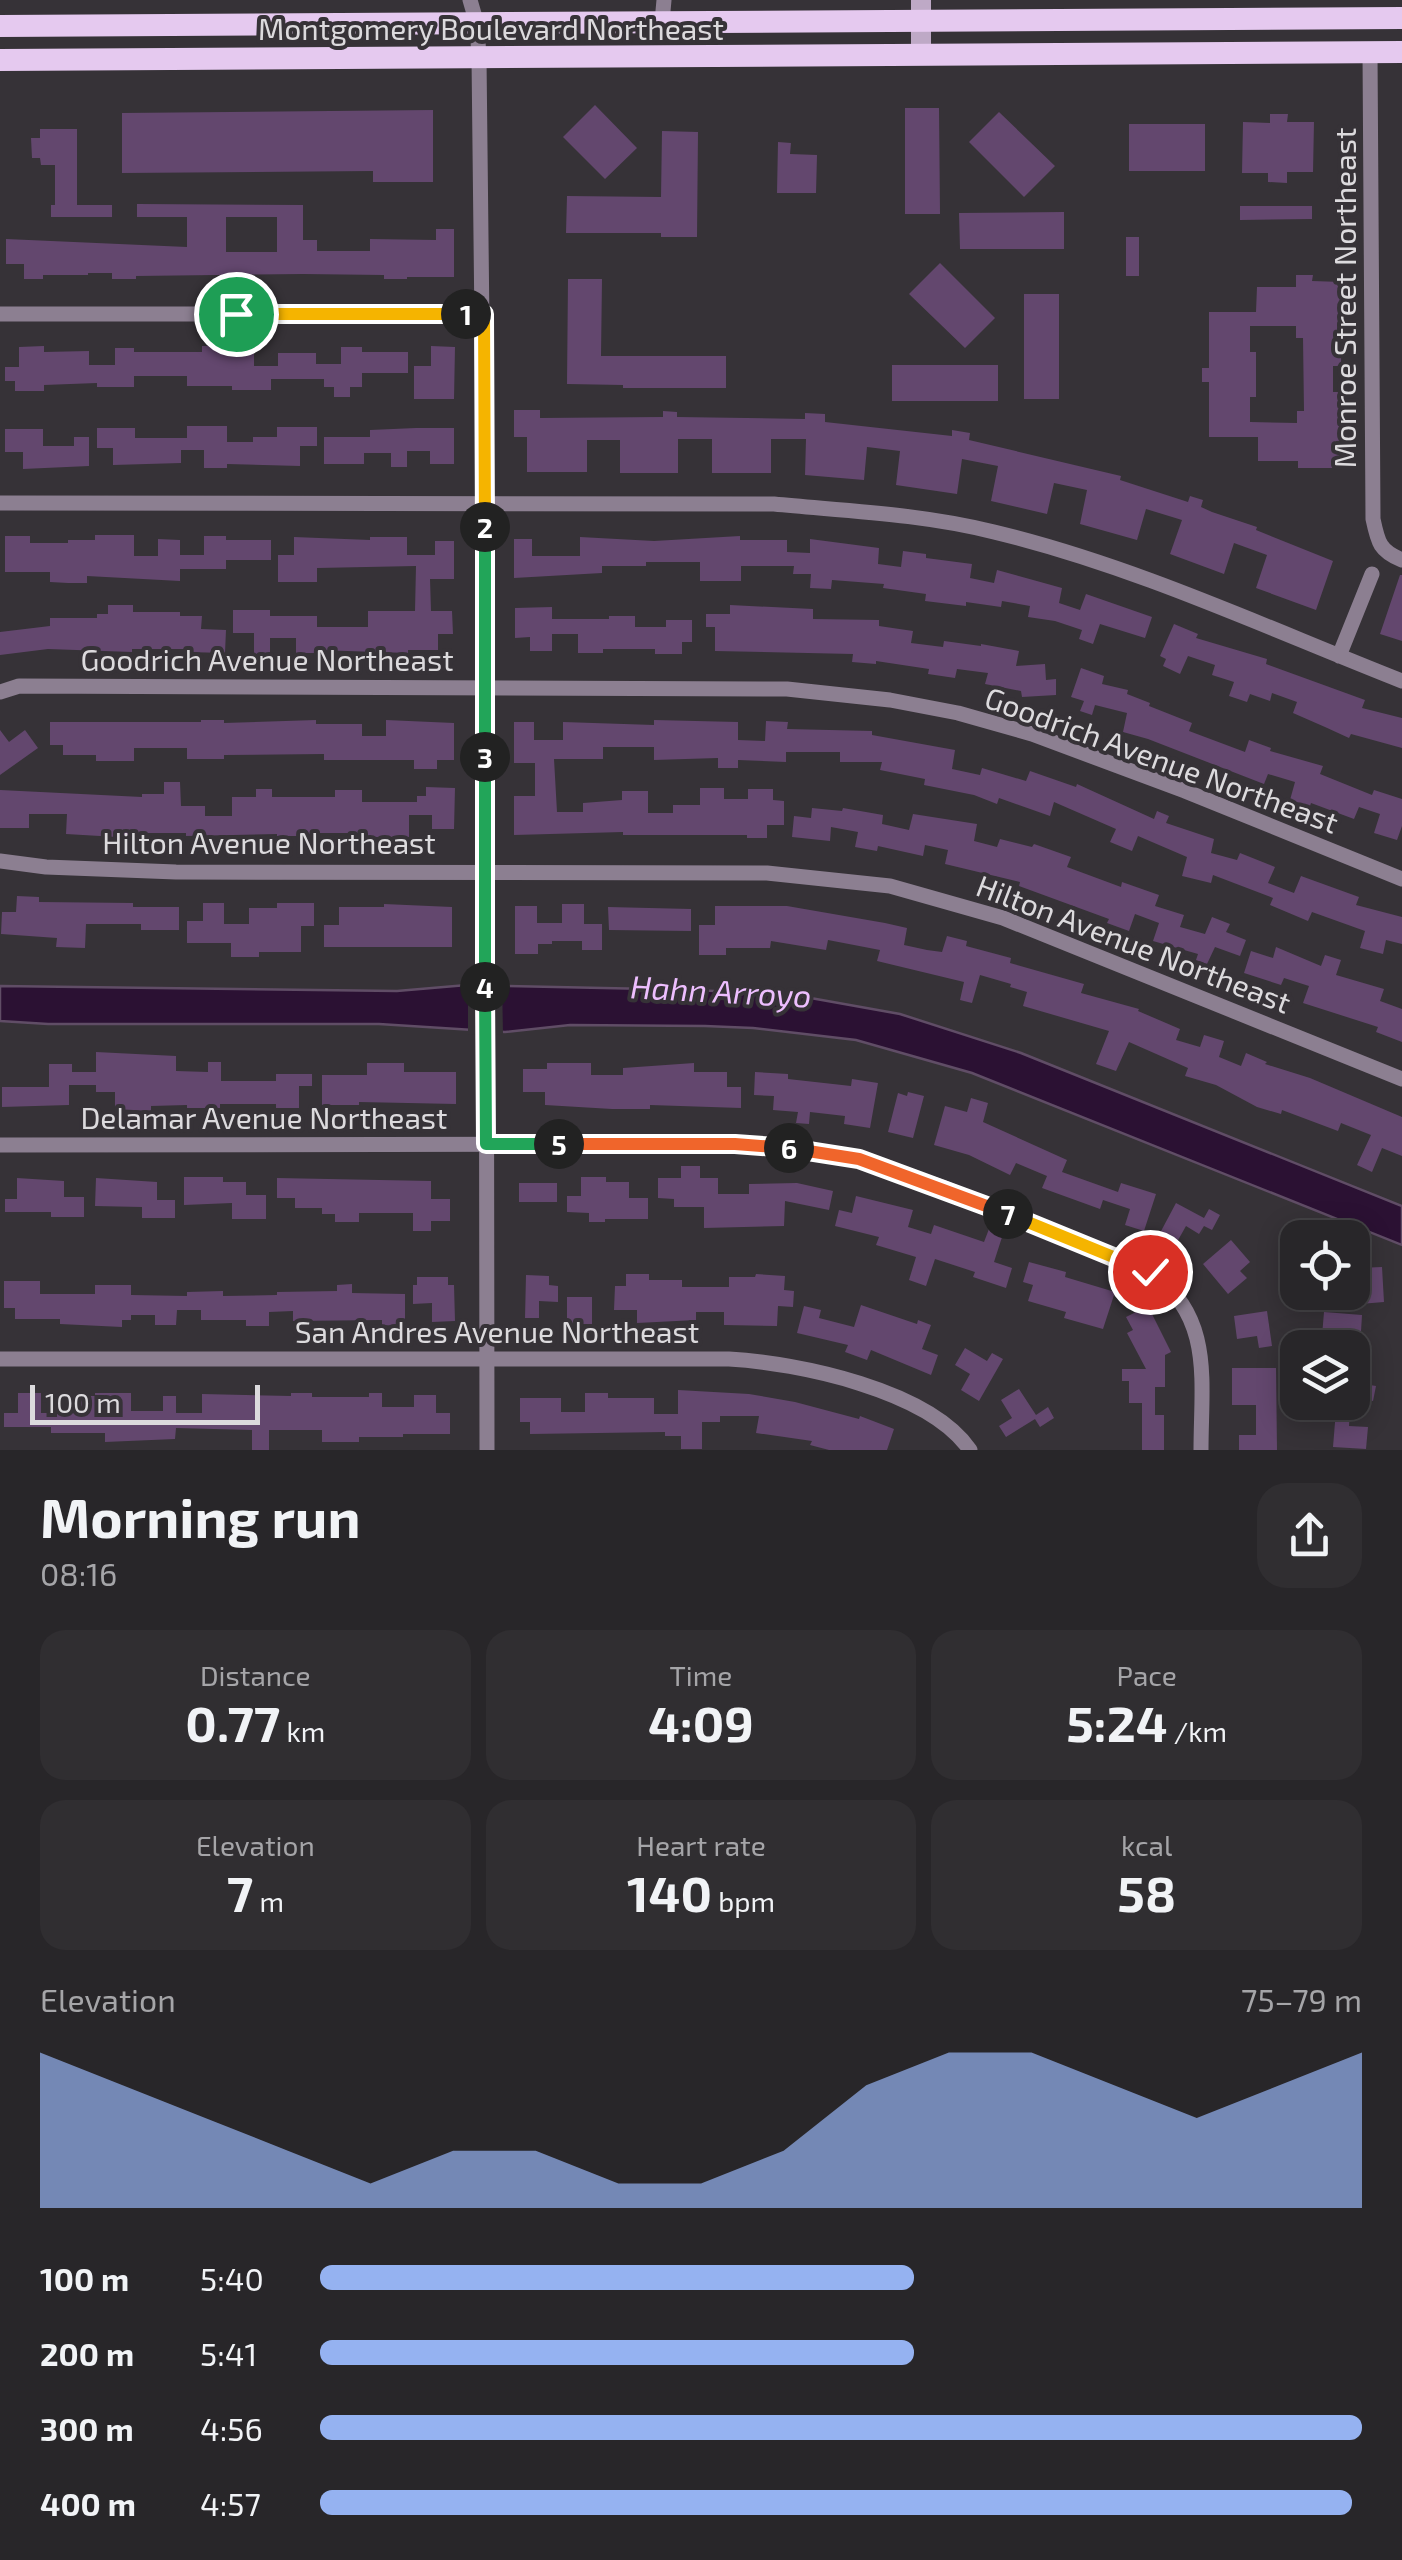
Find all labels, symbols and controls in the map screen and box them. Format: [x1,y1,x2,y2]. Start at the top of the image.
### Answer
street label: Montgomery Boulevard Northeast [258,10,724,46]
street label: Monroe Street Northeast [1326,128,1362,468]
pin [194,272,279,357]
icon: arrive [209,287,264,342]
pin: 1 [441,289,491,339]
text: 1 [460,297,472,331]
pin: 2 [460,502,510,552]
text: 2 [477,510,493,544]
street label: Goodrich Avenue Northeast [80,641,454,677]
street label: Goodrich Avenue Northeast [980,678,1344,840]
pin: 3 [460,732,510,782]
text: 3 [477,740,493,774]
street label: Hilton Avenue Northeast [102,824,436,860]
street label: Hilton Avenue Northeast [972,866,1296,1020]
pin: 4 [460,962,510,1012]
water label: Hahn Arroyo [629,966,812,1015]
text: 4 [476,970,494,1004]
street label: Delamar Avenue Northeast [80,1099,448,1135]
pin: 5 [534,1119,584,1169]
pin: 6 [764,1123,814,1173]
text: 5 [551,1127,567,1161]
text: 6 [781,1131,797,1165]
pin: 7 [983,1189,1033,1239]
text: 7 [1001,1197,1015,1231]
map controls [1280,1220,1370,1420]
button: locate [1280,1220,1370,1310]
pin [1108,1230,1193,1315]
icon: check [1123,1245,1178,1300]
street label: San Andres Avenue Northeast [295,1313,699,1349]
button: layers [1280,1330,1370,1420]
scale bar [30,1380,260,1424]
text: 100 m [45,1385,121,1419]
text: Morning run [40,1483,361,1549]
button: share [1257,1483,1362,1588]
text: 08:16 [40,1554,117,1592]
text: Distance [200,1658,311,1692]
text: Time [670,1658,732,1692]
text: Pace [1117,1658,1177,1692]
text: 0.77 [185,1692,280,1752]
text: 4:09 [648,1692,754,1752]
text: 5:24 [1066,1692,1168,1752]
text: km [280,1714,325,1748]
text: /km [1168,1714,1227,1748]
text: Elevation [196,1828,315,1862]
text: Heart rate [636,1828,766,1862]
text: kcal [1121,1828,1172,1862]
text: 7 [227,1862,253,1922]
text: 140 [627,1862,712,1922]
text: 58 [1117,1862,1176,1922]
text: m [253,1884,284,1918]
text: bpm [712,1884,775,1918]
text: Elevation [40,1980,176,2018]
text: 75–79 m [1241,1980,1362,2018]
text: 100 m [40,2259,129,2297]
text: 5:40 [200,2259,264,2297]
text: 200 m [40,2334,134,2372]
text: 5:41 [200,2334,257,2372]
text: 300 m [40,2409,134,2447]
text: 4:56 [200,2409,263,2447]
text: 400 m [40,2484,136,2522]
text: 4:57 [200,2484,261,2522]

